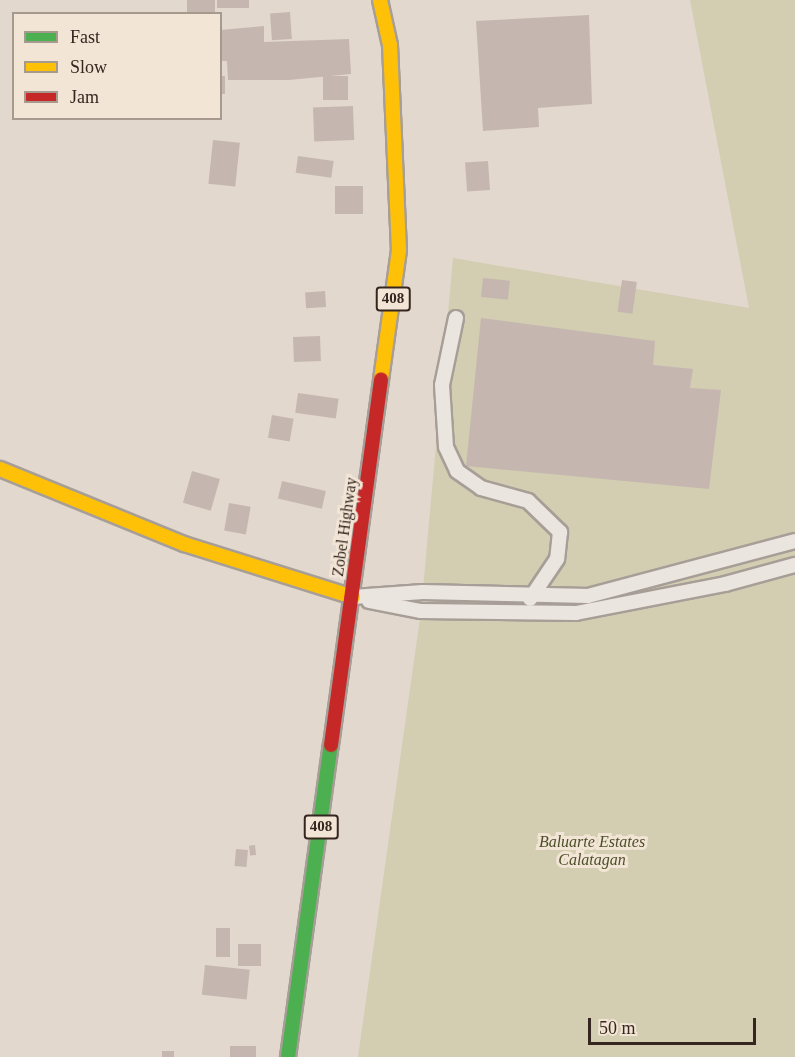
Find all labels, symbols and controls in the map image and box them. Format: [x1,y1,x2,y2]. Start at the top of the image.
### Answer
legend [12,12,222,120]
text: Fast [70,27,100,47]
text: Slow [70,57,107,77]
text: Jam [70,87,99,107]
road number: 408 [375,287,411,311]
street label: Zobel Highway [329,476,361,578]
road number: 408 [303,815,339,839]
park label: Baluarte Estates Calatagan [539,832,645,870]
scale bar [591,1006,759,1044]
text: 50 m [599,1018,636,1038]

